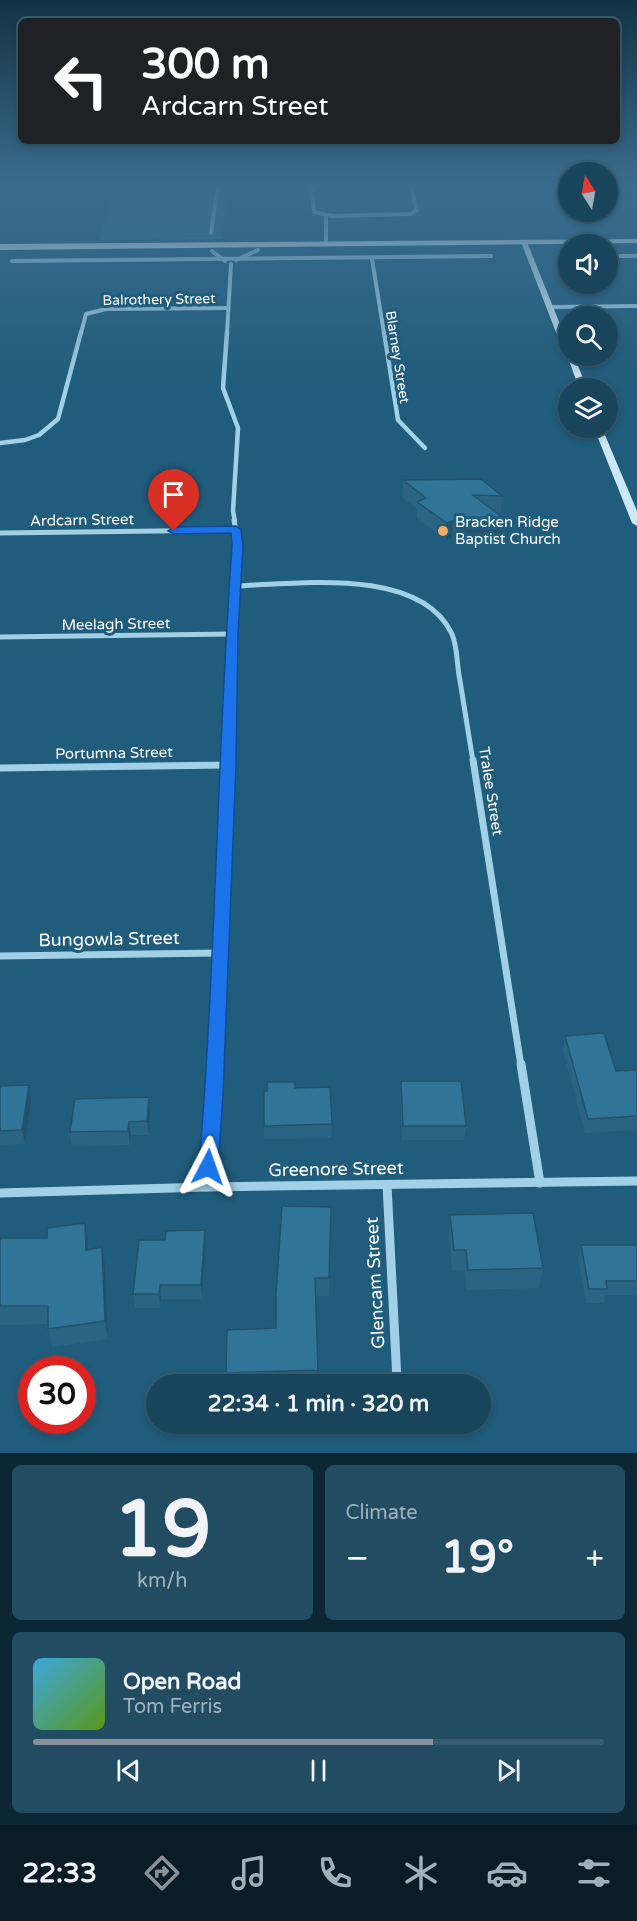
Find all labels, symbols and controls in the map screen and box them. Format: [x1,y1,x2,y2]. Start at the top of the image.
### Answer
text: 300 m [141,39,270,90]
icon: left [42,42,120,120]
text: Ardcarn Street [141,90,329,123]
north arrow [558,162,618,222]
map controls [558,162,618,438]
button: sound [558,234,618,294]
street label: Balrothery Street [102,290,216,309]
button: search [558,306,618,366]
street label: Blarney Street [382,309,413,405]
button: layers [558,378,618,438]
pin [148,469,199,531]
icon: arrive [157,478,190,511]
street label: Ardcarn Street [30,510,134,530]
place label: Bracken Ridge Baptist Church [455,513,561,548]
marker: Bracken Ridge Baptist Church [436,524,450,538]
street label: Meelagh Street [61,614,171,634]
street label: Portumna Street [55,743,173,763]
street label: Tralee Street [475,745,507,837]
street label: Bungowla Street [38,927,180,951]
position arrow [176,1135,240,1199]
street label: Greenore Street [268,1157,404,1181]
street label: Glencam Street [361,1217,389,1349]
speed limit sign: 30 [18,1356,96,1434]
text: 22:34 · 1 min · 320 m [208,1391,429,1417]
text: 19 [113,1483,211,1577]
text: Climate [346,1501,418,1525]
text: 19° [440,1531,514,1585]
text: − [346,1539,369,1578]
text: + [585,1539,604,1578]
text: km/h [137,1569,187,1593]
text: Open Road [123,1669,241,1695]
text: Tom Ferris [123,1695,222,1719]
icon: previous [112,1754,145,1787]
icon: pause [302,1754,335,1787]
icon: next [492,1754,525,1787]
icon: directions [141,1852,183,1894]
icon: music [228,1852,270,1894]
icon: phone [314,1852,356,1894]
icon: climate [400,1852,442,1894]
icon: car [486,1852,528,1894]
icon: filters [573,1852,615,1894]
text: 22:33 [22,1857,97,1890]

